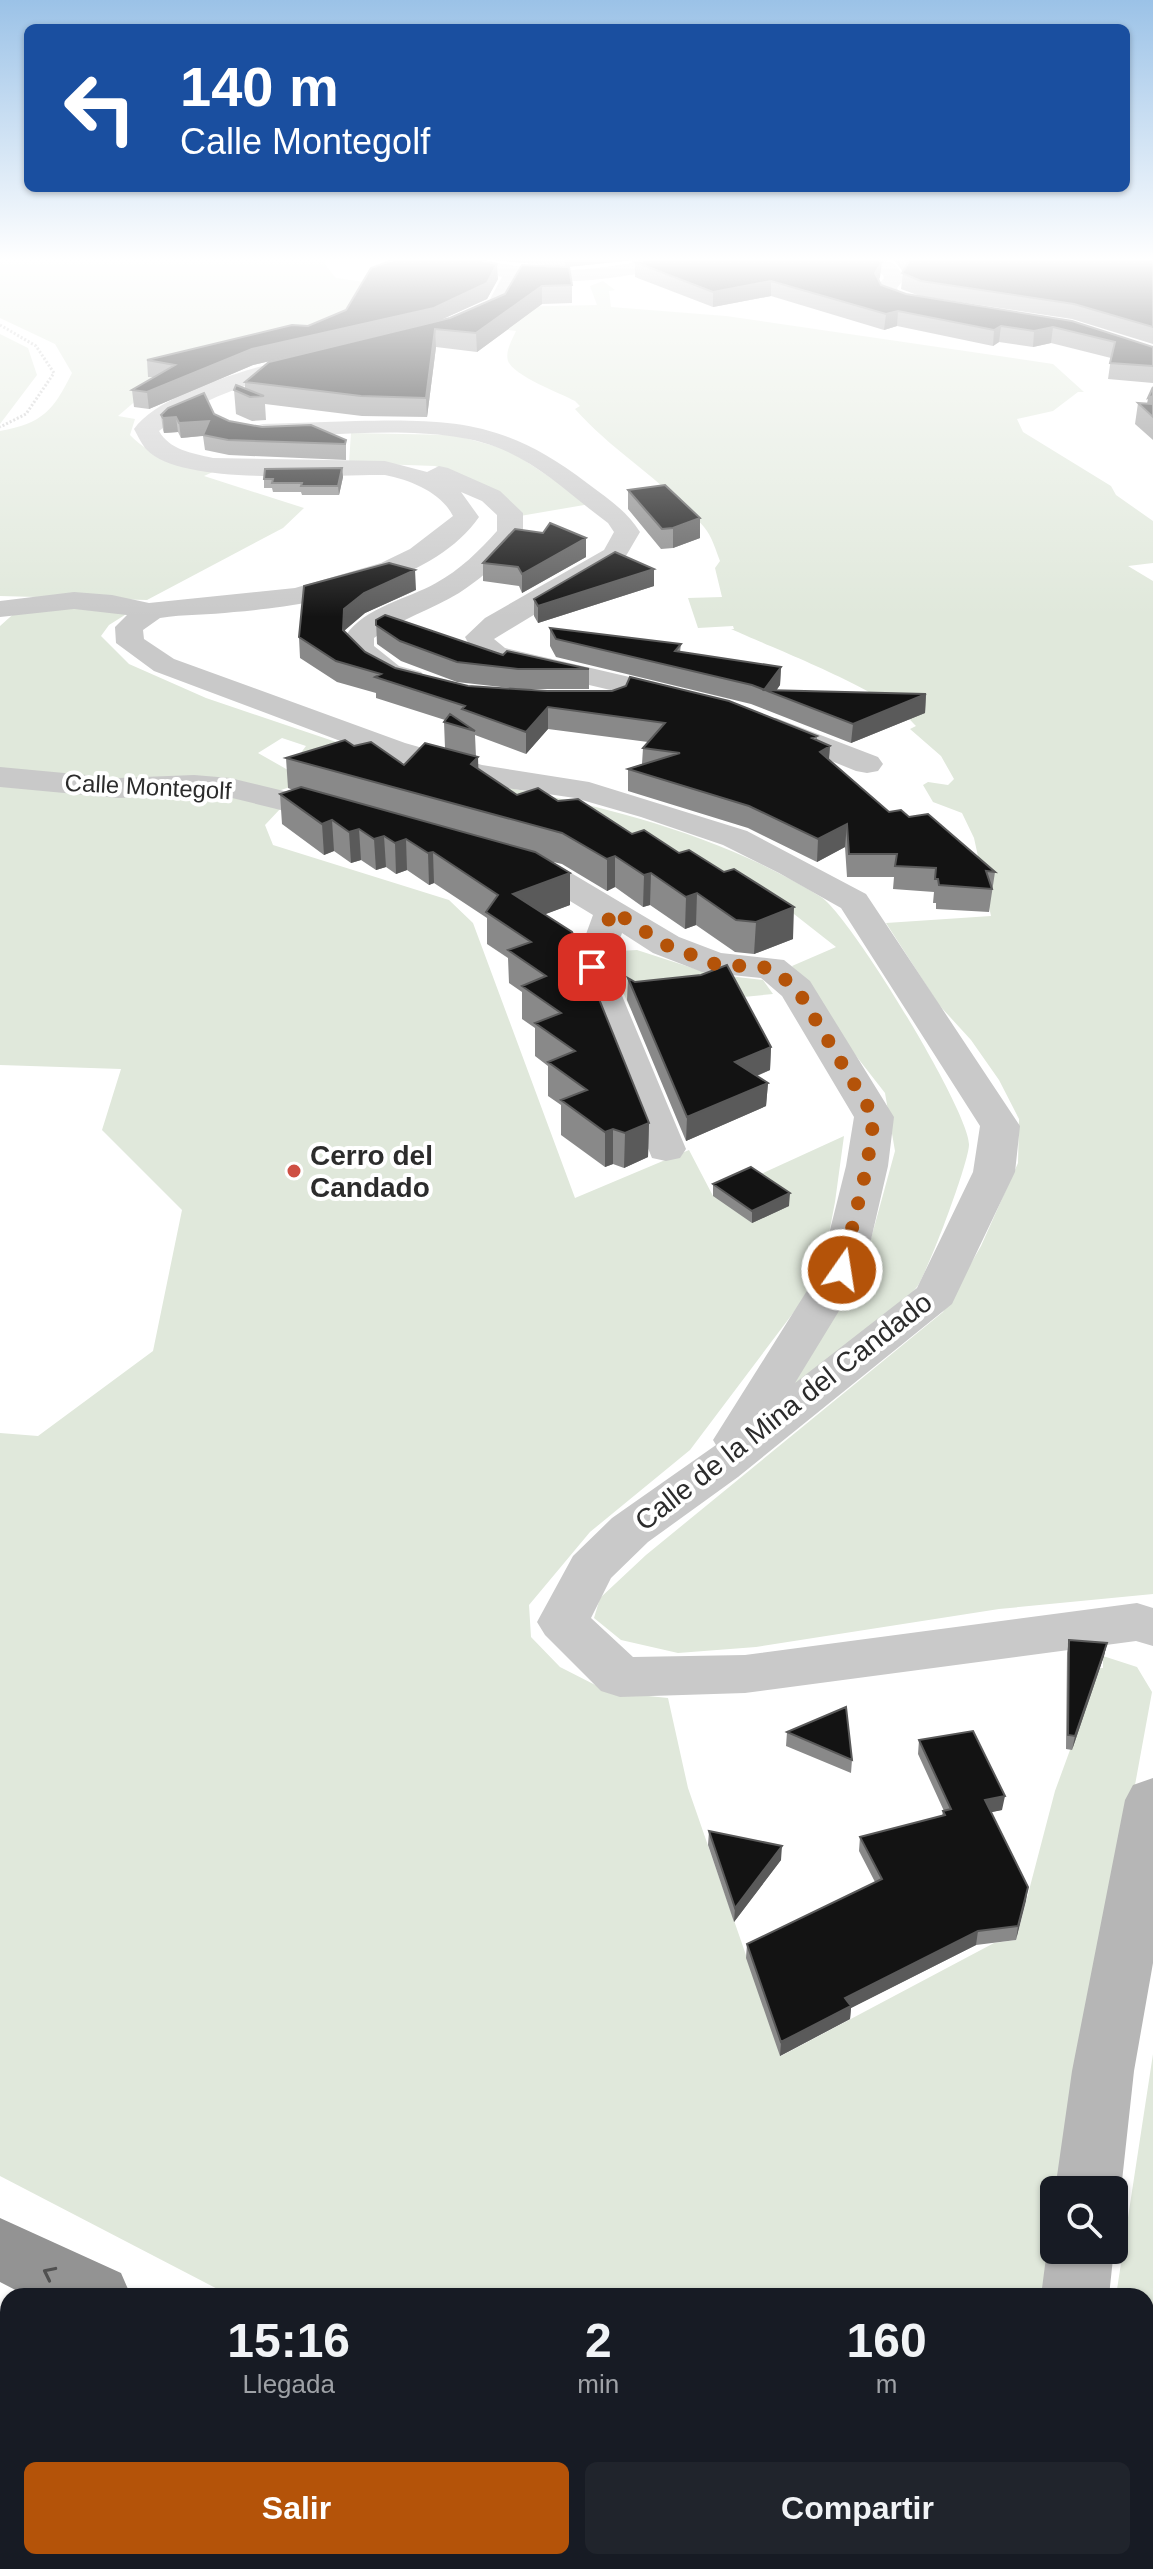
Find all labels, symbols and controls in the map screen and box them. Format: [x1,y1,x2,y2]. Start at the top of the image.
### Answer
text: 140 m [180,55,339,118]
icon: left [48,56,152,160]
text: Calle Montegolf [180,121,430,162]
street label: Calle Montegolf [64,769,232,804]
pin [558,933,626,1001]
icon: arrive [570,945,614,989]
place label: Cerro del Candado [310,1140,433,1203]
marker: Cerro del Candado [285,1162,303,1180]
position arrow [800,1228,884,1312]
street label: Calle de la Mina del Candado [629,1286,938,1537]
map controls [1040,2176,1128,2264]
button: search [1040,2176,1128,2264]
one-way arrow [42,2267,57,2283]
text: 15:16 [227,2314,350,2367]
text: 2 [585,2314,612,2367]
text: 160 [847,2314,927,2367]
text: Llegada [242,2369,335,2399]
text: min [577,2369,619,2399]
text: m [876,2369,897,2399]
button: Salir [24,2462,569,2554]
button: Compartir [585,2462,1130,2554]

